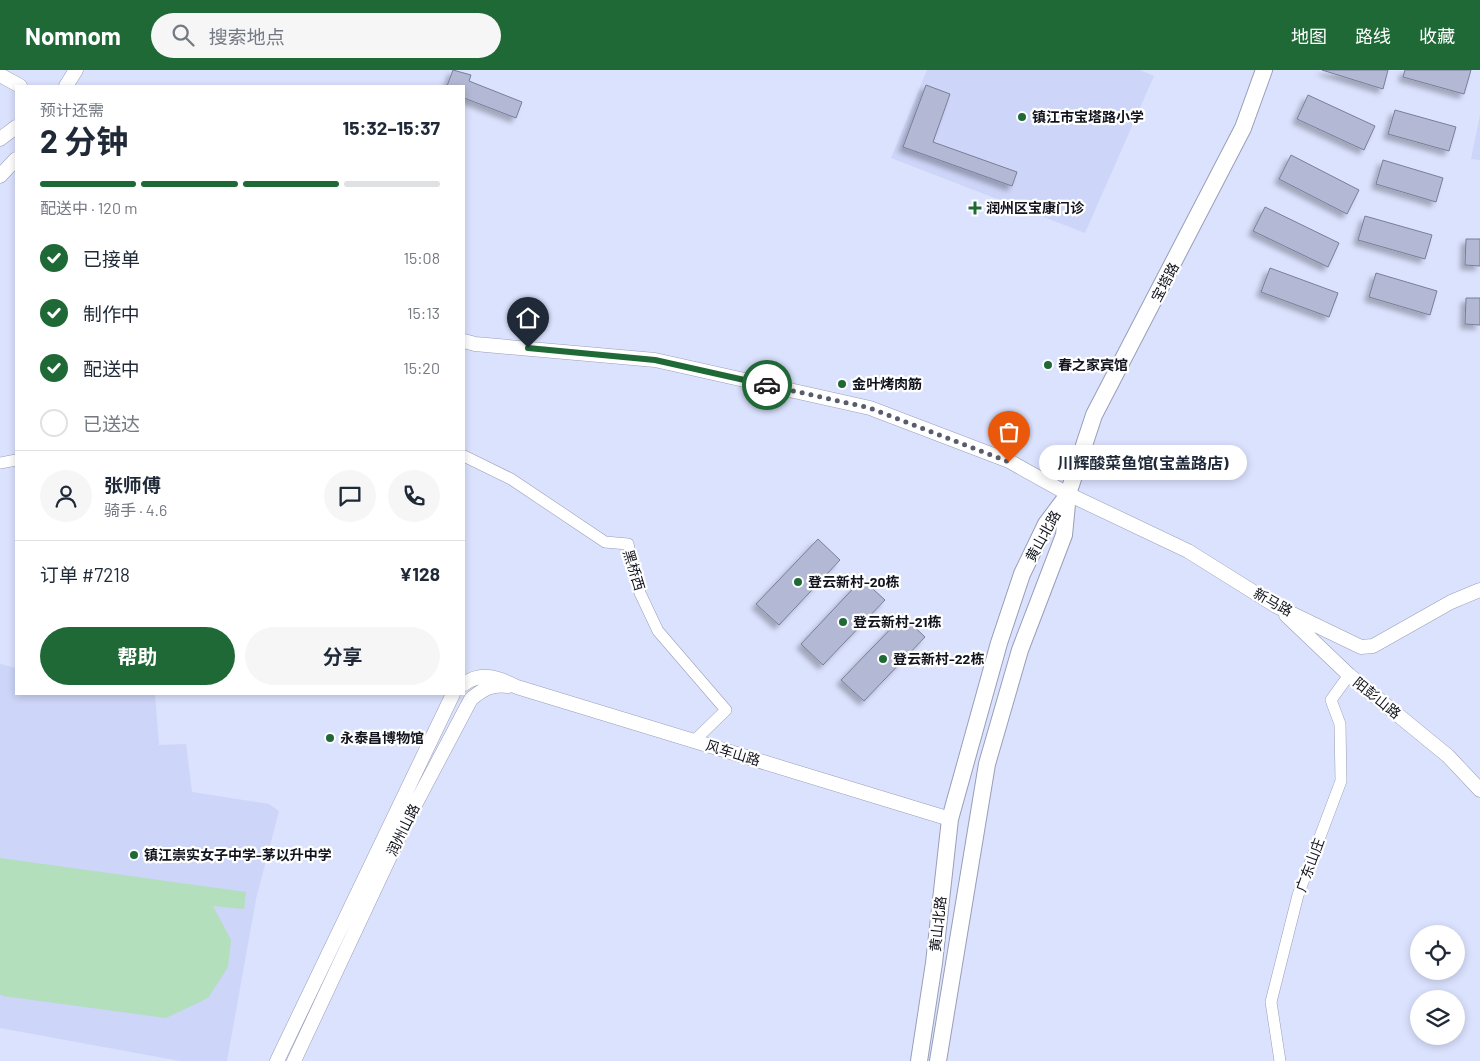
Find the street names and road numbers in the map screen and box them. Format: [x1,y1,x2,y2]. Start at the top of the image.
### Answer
street label: 宝塔路 [1147,259,1182,304]
street label: 黄山北路 [1022,507,1064,564]
street label: 黑桥西 [620,547,649,592]
street label: 新马路 [1251,584,1296,619]
street label: 阳彭山路 [1350,673,1404,722]
street label: 风车山路 [704,736,762,769]
street label: 润州山路 [383,801,422,859]
street label: 广东山庄 [1292,836,1327,894]
street label: 黄山北路 [926,895,949,953]

